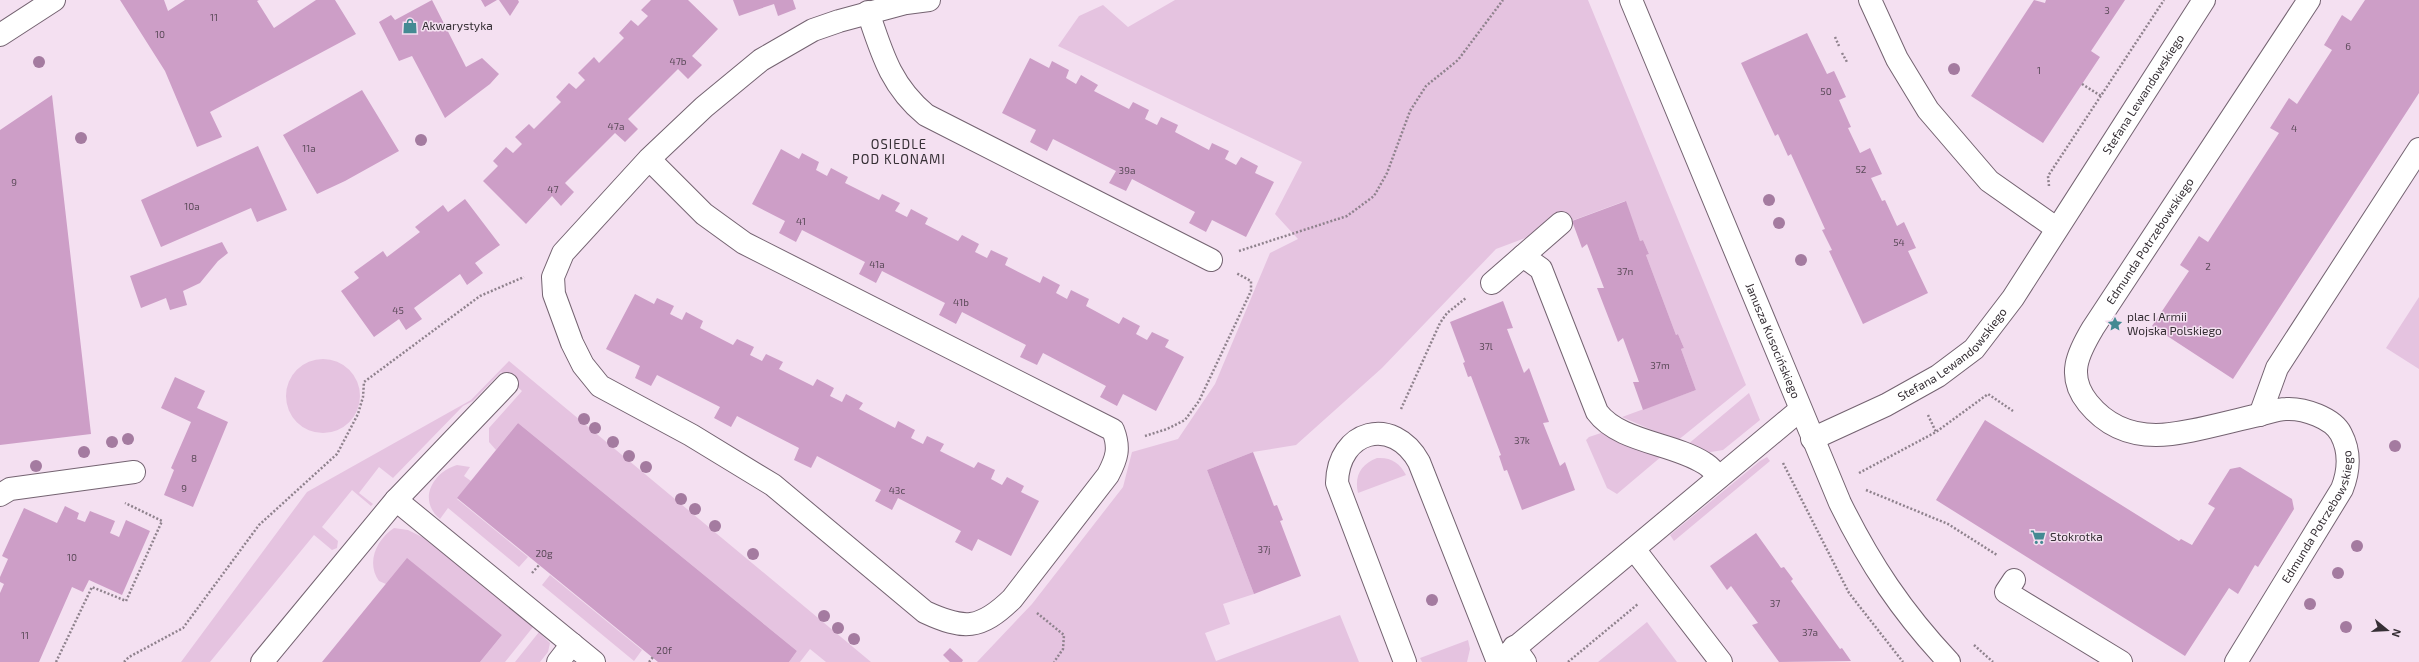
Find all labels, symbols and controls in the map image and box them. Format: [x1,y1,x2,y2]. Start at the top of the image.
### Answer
house number: 3 [2104,4,2110,16]
house number: 11 [210,11,218,23]
shop icon: Akwarystyka [401,17,419,35]
place label: Akwarystyka [422,18,493,32]
house number: 10 [155,28,165,40]
street label: Stefana Lewandowskiego [2099,31,2186,157]
house number: 6 [2345,40,2351,52]
house number: 47b [670,55,687,67]
house number: 1 [2037,64,2041,76]
house number: 50 [1820,85,1832,97]
house number: 47a [608,120,624,132]
house number: 4 [2291,122,2297,134]
district label: OSIEDLE POD KLONAMI [852,136,946,167]
house number: 11a [302,142,316,154]
house number: 52 [1856,163,1867,175]
house number: 39a [1119,164,1135,176]
street label: Edmunda Potrzebowskiego [2103,175,2196,307]
house number: 9 [11,176,17,188]
house number: 47 [547,183,559,195]
house number: 10a [184,200,200,212]
house number: 41 [796,215,806,227]
house number: 54 [1893,236,1905,248]
house number: 41a [869,258,885,270]
house number: 2 [2205,260,2211,272]
house number: 37n [1617,265,1633,277]
street label: Janusza Kusocińskiego [1743,281,1804,400]
house number: 41b [953,296,969,308]
house number: 45 [392,304,404,316]
street label: Stefana Lewandowskiego [1895,304,2009,403]
place label: plac I Armii Wojska Polskiego [2127,309,2222,338]
place icon: plac I Armii Wojska Polskiego [2106,315,2124,333]
house number: 37l [1479,340,1493,352]
house number: 37m [1650,359,1670,371]
house number: 37k [1514,434,1530,446]
street label: Edmunda Potrzebowskiego [2278,449,2354,585]
house number: 8 [191,452,197,464]
house number: 9 [181,482,187,494]
house number: 43c [889,484,905,496]
supermarket icon: Stokrotka [2029,528,2047,546]
place label: Stokrotka [2050,529,2103,543]
house number: 37j [1257,543,1271,555]
house number: 20g [535,547,553,559]
house number: 10 [67,551,77,563]
house number: 37 [1770,597,1780,609]
north arrow [2367,610,2407,650]
house number: 37a [1802,626,1818,638]
text: N [2390,627,2404,639]
house number: 11 [21,629,29,641]
house number: 20f [656,644,672,656]

